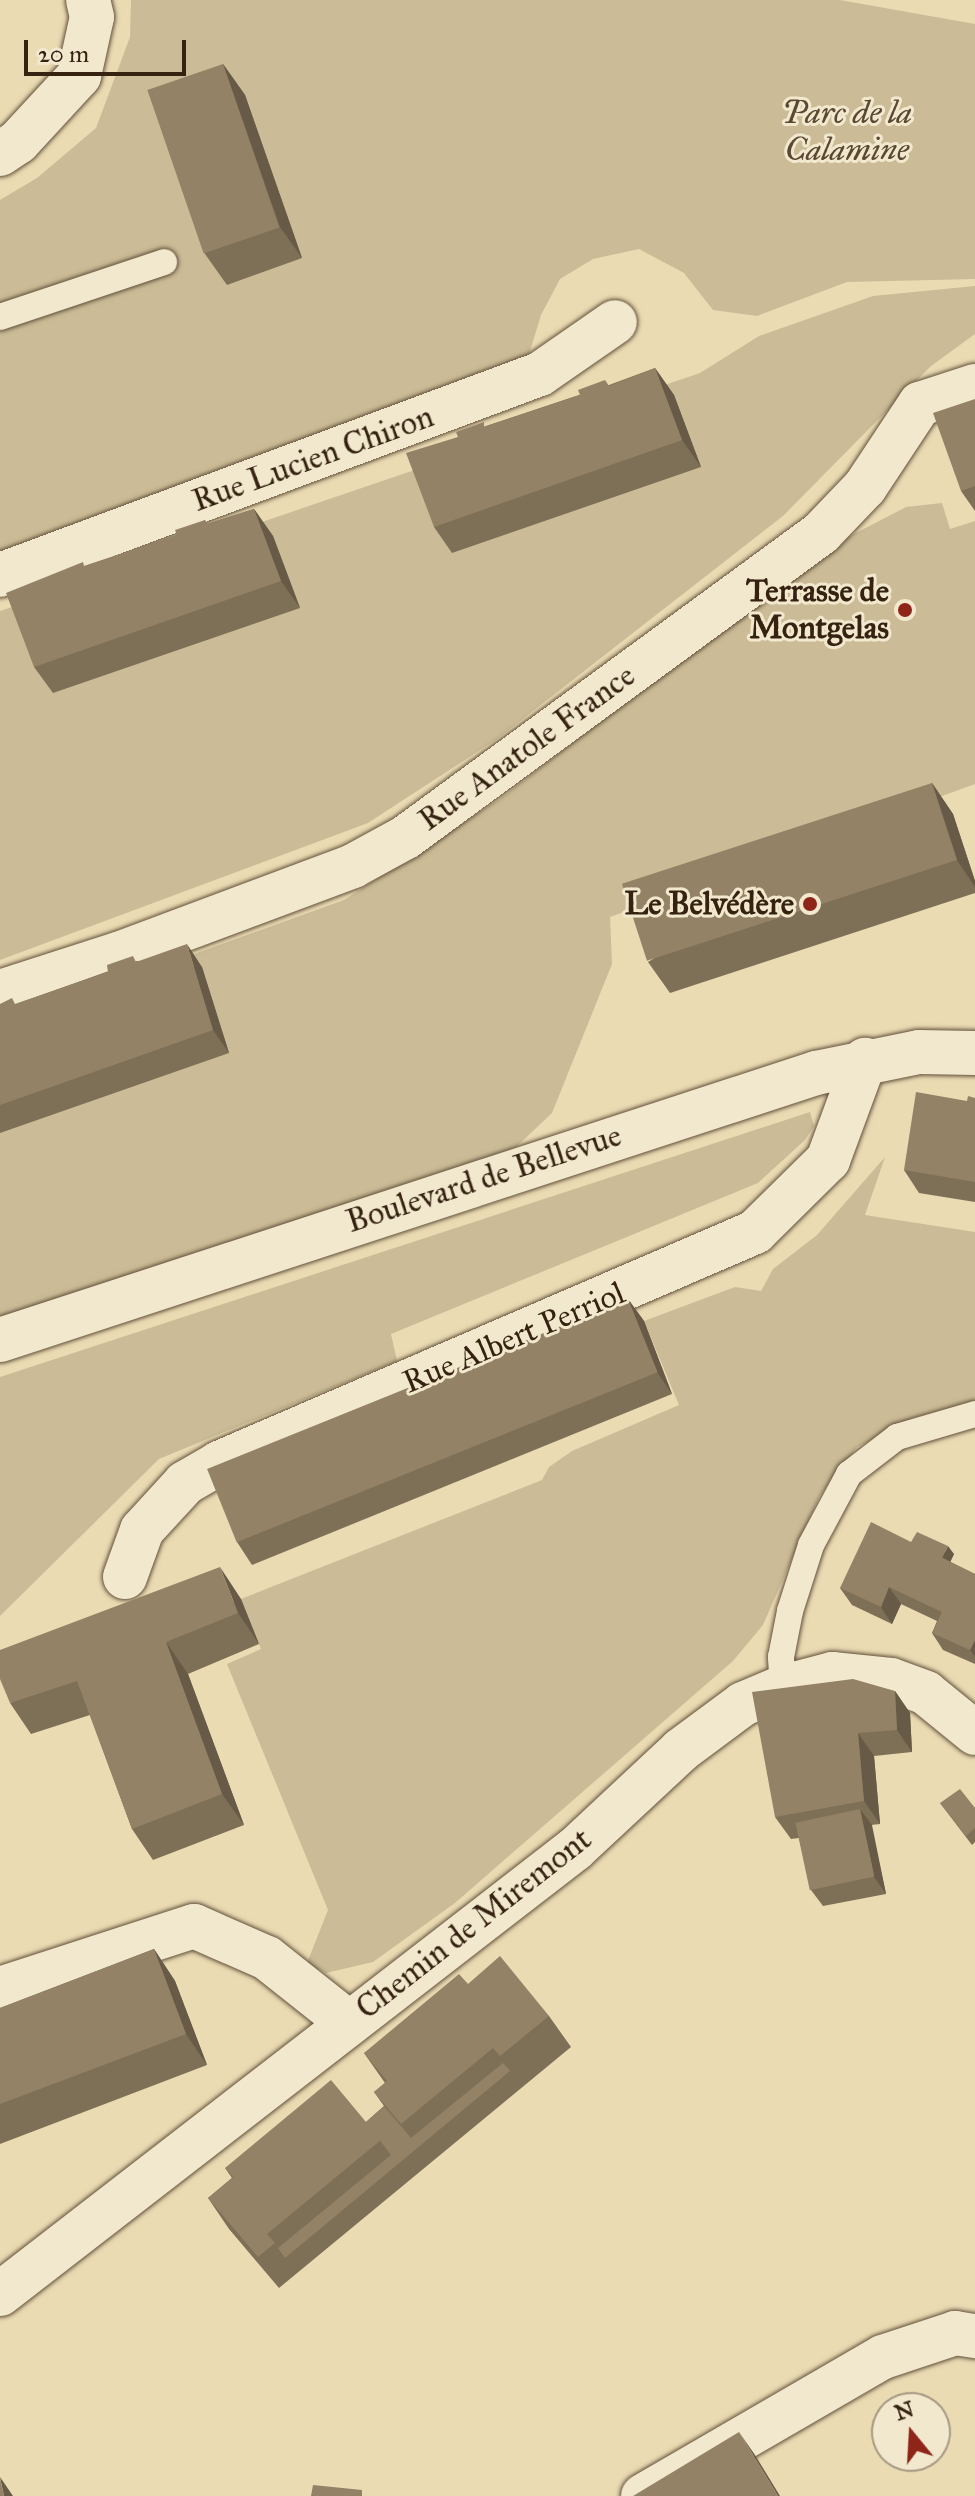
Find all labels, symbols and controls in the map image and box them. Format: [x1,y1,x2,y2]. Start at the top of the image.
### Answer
scale bar [28,24,190,74]
text: 20 m [38,39,89,69]
park label: Parc de la Calamine [782,95,912,170]
street label: Rue Lucien Chiron [187,398,439,520]
place label: Terrasse de Montgelas [746,573,889,648]
marker: Terrasse de Montgelas [896,601,914,619]
street label: Rue Anatole France [411,657,643,839]
place label: Le Belvédère [625,885,794,923]
marker: Le Belvédère [801,895,819,913]
street label: Boulevard de Bellevue [342,1116,626,1242]
street label: Rue Albert Perriol [397,1274,631,1402]
street label: Chemin de Miremont [349,1820,599,2028]
north arrow [871,2392,951,2472]
text: N [891,2395,917,2426]

